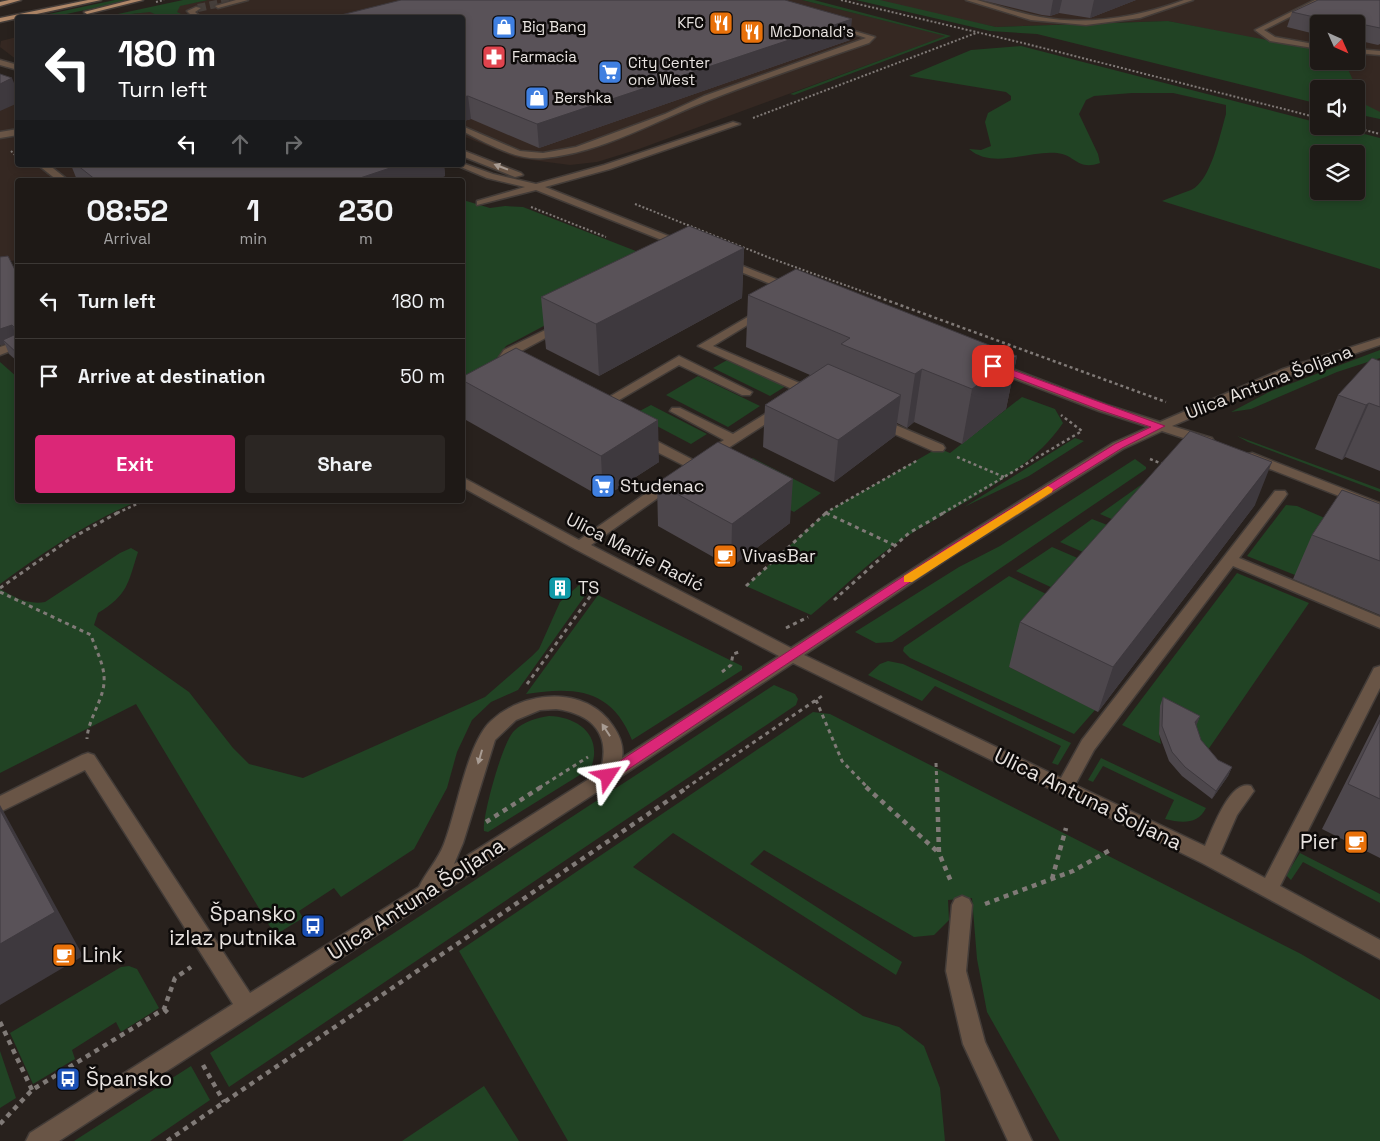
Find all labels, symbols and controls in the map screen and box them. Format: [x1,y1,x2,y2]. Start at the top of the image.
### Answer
restaurant icon: KFC [708,10,734,36]
place label: KFC [677,13,704,32]
shop icon: Big Bang [491,14,517,40]
north arrow [1310,15,1365,70]
map controls [1310,15,1365,200]
place label: Big Bang [522,17,586,36]
restaurant icon: McDonald's [739,19,765,45]
place label: McDonald's [770,22,854,41]
text: 180 m [118,32,216,76]
icon: left [35,35,100,100]
pharmacy icon: Farmacia [481,44,507,70]
place label: Farmacia [512,47,577,66]
place label: City Center one West [628,53,710,89]
supermarket icon: City Center one West [597,59,623,85]
text: Turn left [118,75,208,103]
button: sound [1310,80,1365,135]
shop icon: Bershka [524,85,550,111]
place label: Bershka [554,88,612,107]
icon: left [173,130,201,158]
icon: ahead [226,130,254,158]
icon: right [279,130,307,158]
button: layers [1310,145,1365,200]
one-way arrow [493,163,508,171]
text: 08:52 [86,191,168,230]
text: 1 [246,191,260,230]
text: 230 [338,191,394,230]
text: Arrival [103,228,151,249]
text: min [239,228,267,249]
text: m [359,228,373,249]
icon: left [35,287,63,315]
text: Turn left [78,289,156,314]
text: 180 m [392,289,445,314]
street label: Ulica Antuna Šoljana [1182,339,1355,424]
pin [972,345,1014,387]
icon: arrive [979,352,1007,380]
icon: arrive [35,362,63,390]
text: Arrive at destination [78,364,266,389]
text: 50 m [400,364,445,389]
button: Exit [35,435,235,493]
button: Share [245,435,445,493]
supermarket icon: Studenac [590,473,616,499]
place label: Studenac [620,474,704,497]
street label: Ulica Marije Radić [562,507,708,596]
cafe icon: VivasBar [712,543,738,569]
place label: VivasBar [742,544,816,567]
building icon: TS [547,575,573,601]
place label: TS [578,576,599,599]
one-way arrow [602,723,611,737]
street label: Ulica Antuna Šoljana [990,741,1187,856]
position arrow [581,749,633,801]
one-way arrow [475,750,483,765]
place label: Pier [1300,828,1338,855]
cafe icon: Pier [1343,829,1369,855]
street label: Ulica Antuna Šoljana [322,831,509,966]
place label: Špansko izlaz putnika [169,900,296,951]
bus stop icon: Špansko izlaz putnika [300,913,326,939]
place label: Link [82,941,123,968]
cafe icon: Link [51,942,77,968]
place label: Špansko [86,1065,172,1092]
bus stop icon: Špansko [55,1066,81,1092]

